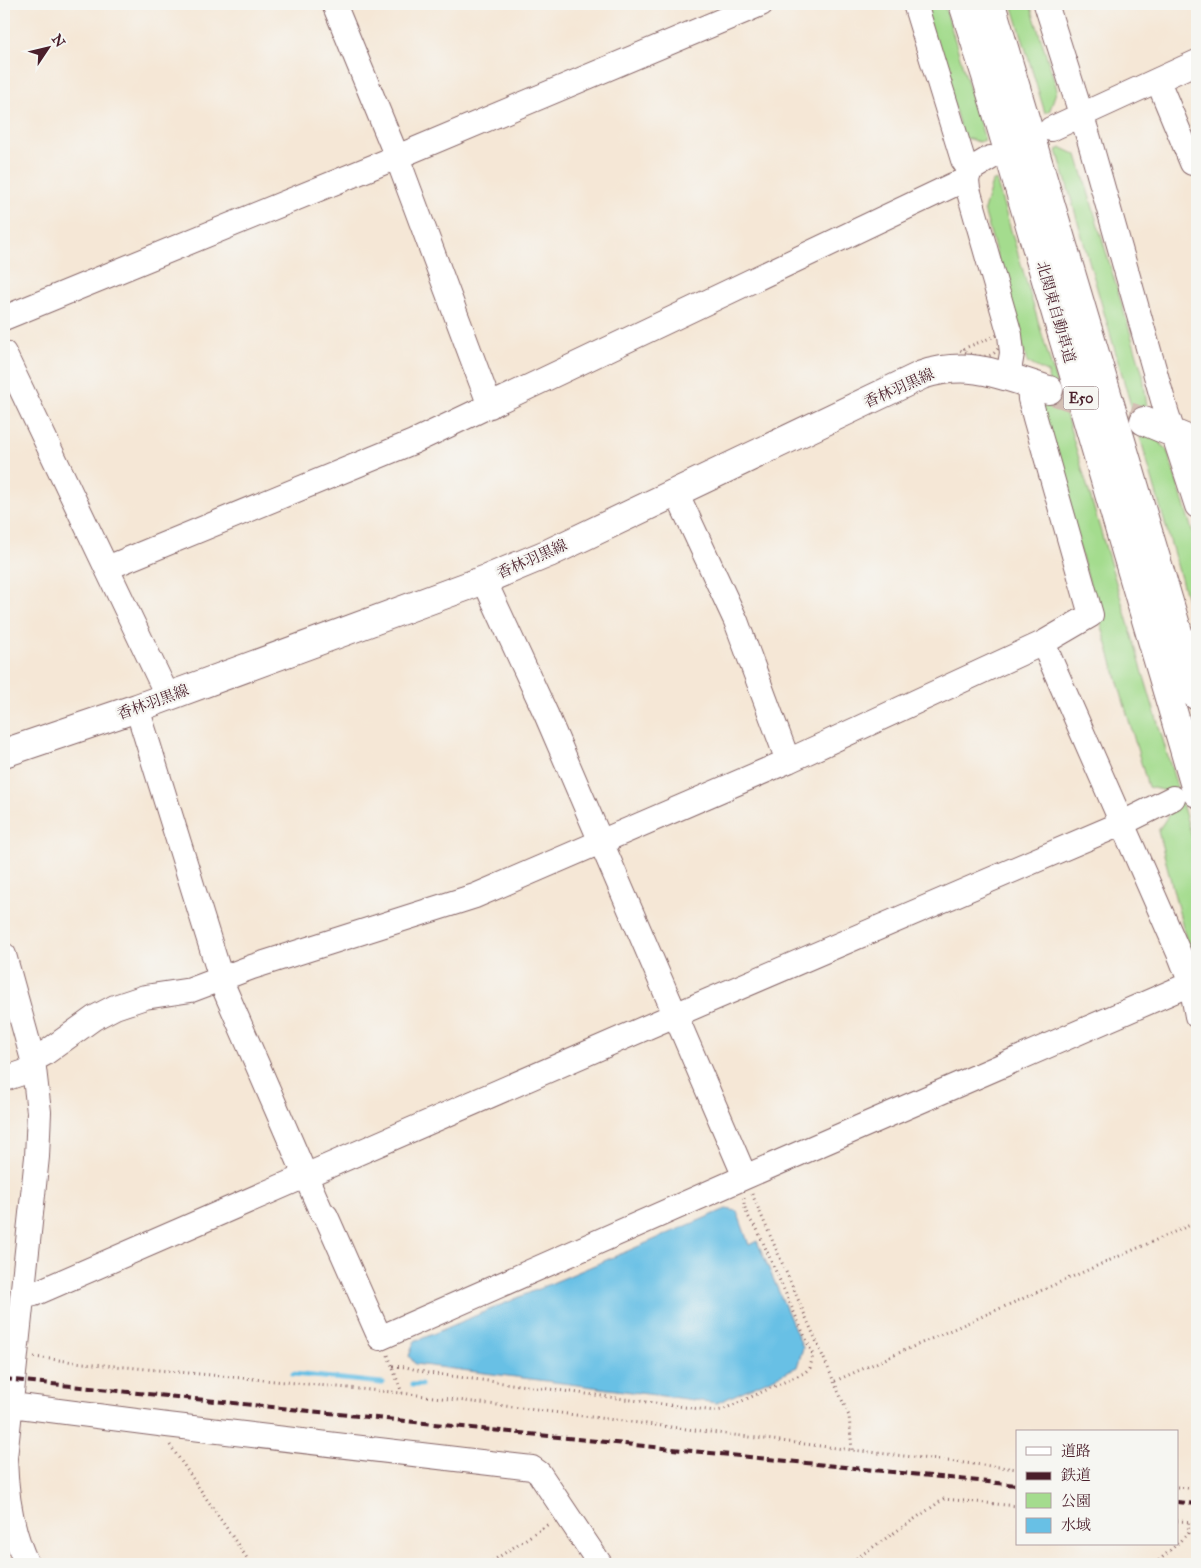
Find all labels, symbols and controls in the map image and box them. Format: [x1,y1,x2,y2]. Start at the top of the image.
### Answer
north arrow [22,22,72,72]
text: N [48,31,69,51]
street label: 北関東自動車道 [1033,259,1079,365]
street label: 香林羽黒線 [861,365,937,411]
road number: E50 [1064,386,1098,409]
street label: 香林羽黒線 [494,536,570,582]
street label: 香林羽黒線 [115,681,191,723]
legend [1016,1430,1178,1546]
text: 道路 [1061,1442,1091,1460]
text: 鉄道 [1061,1466,1091,1484]
text: 公園 [1061,1492,1091,1510]
text: 水域 [1061,1516,1091,1534]

